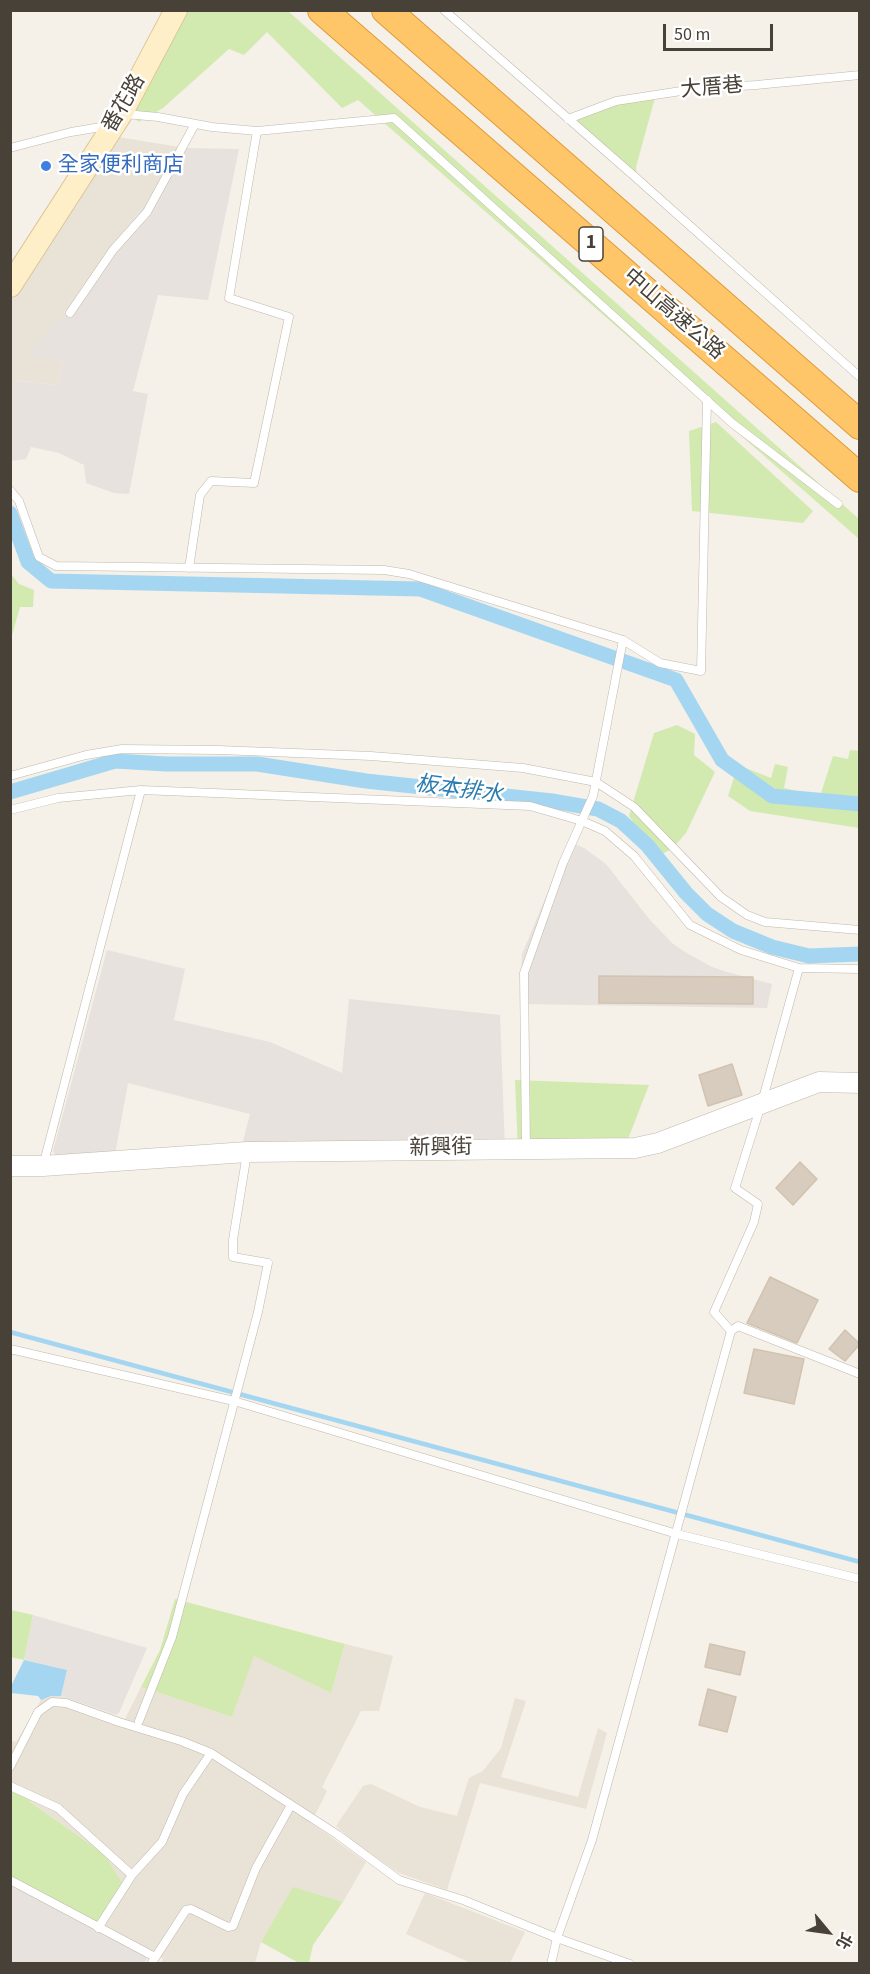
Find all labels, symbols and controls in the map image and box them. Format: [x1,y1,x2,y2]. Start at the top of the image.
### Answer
scale bar [666,12,776,50]
text: 50 m [674,22,710,47]
street label: 番花路 [98,70,152,138]
street label: 大厝巷 [680,74,744,104]
place label: 全家便利商店 [58,153,184,179]
marker: 全家便利商店 [39,159,53,173]
road number: 1 [579,227,603,261]
street label: 中山高速公路 [617,264,729,366]
water label: 板本排水 [414,772,504,810]
street label: 新興街 [409,1136,473,1162]
north arrow [798,1902,858,1962]
text: 北 [830,1928,857,1953]

